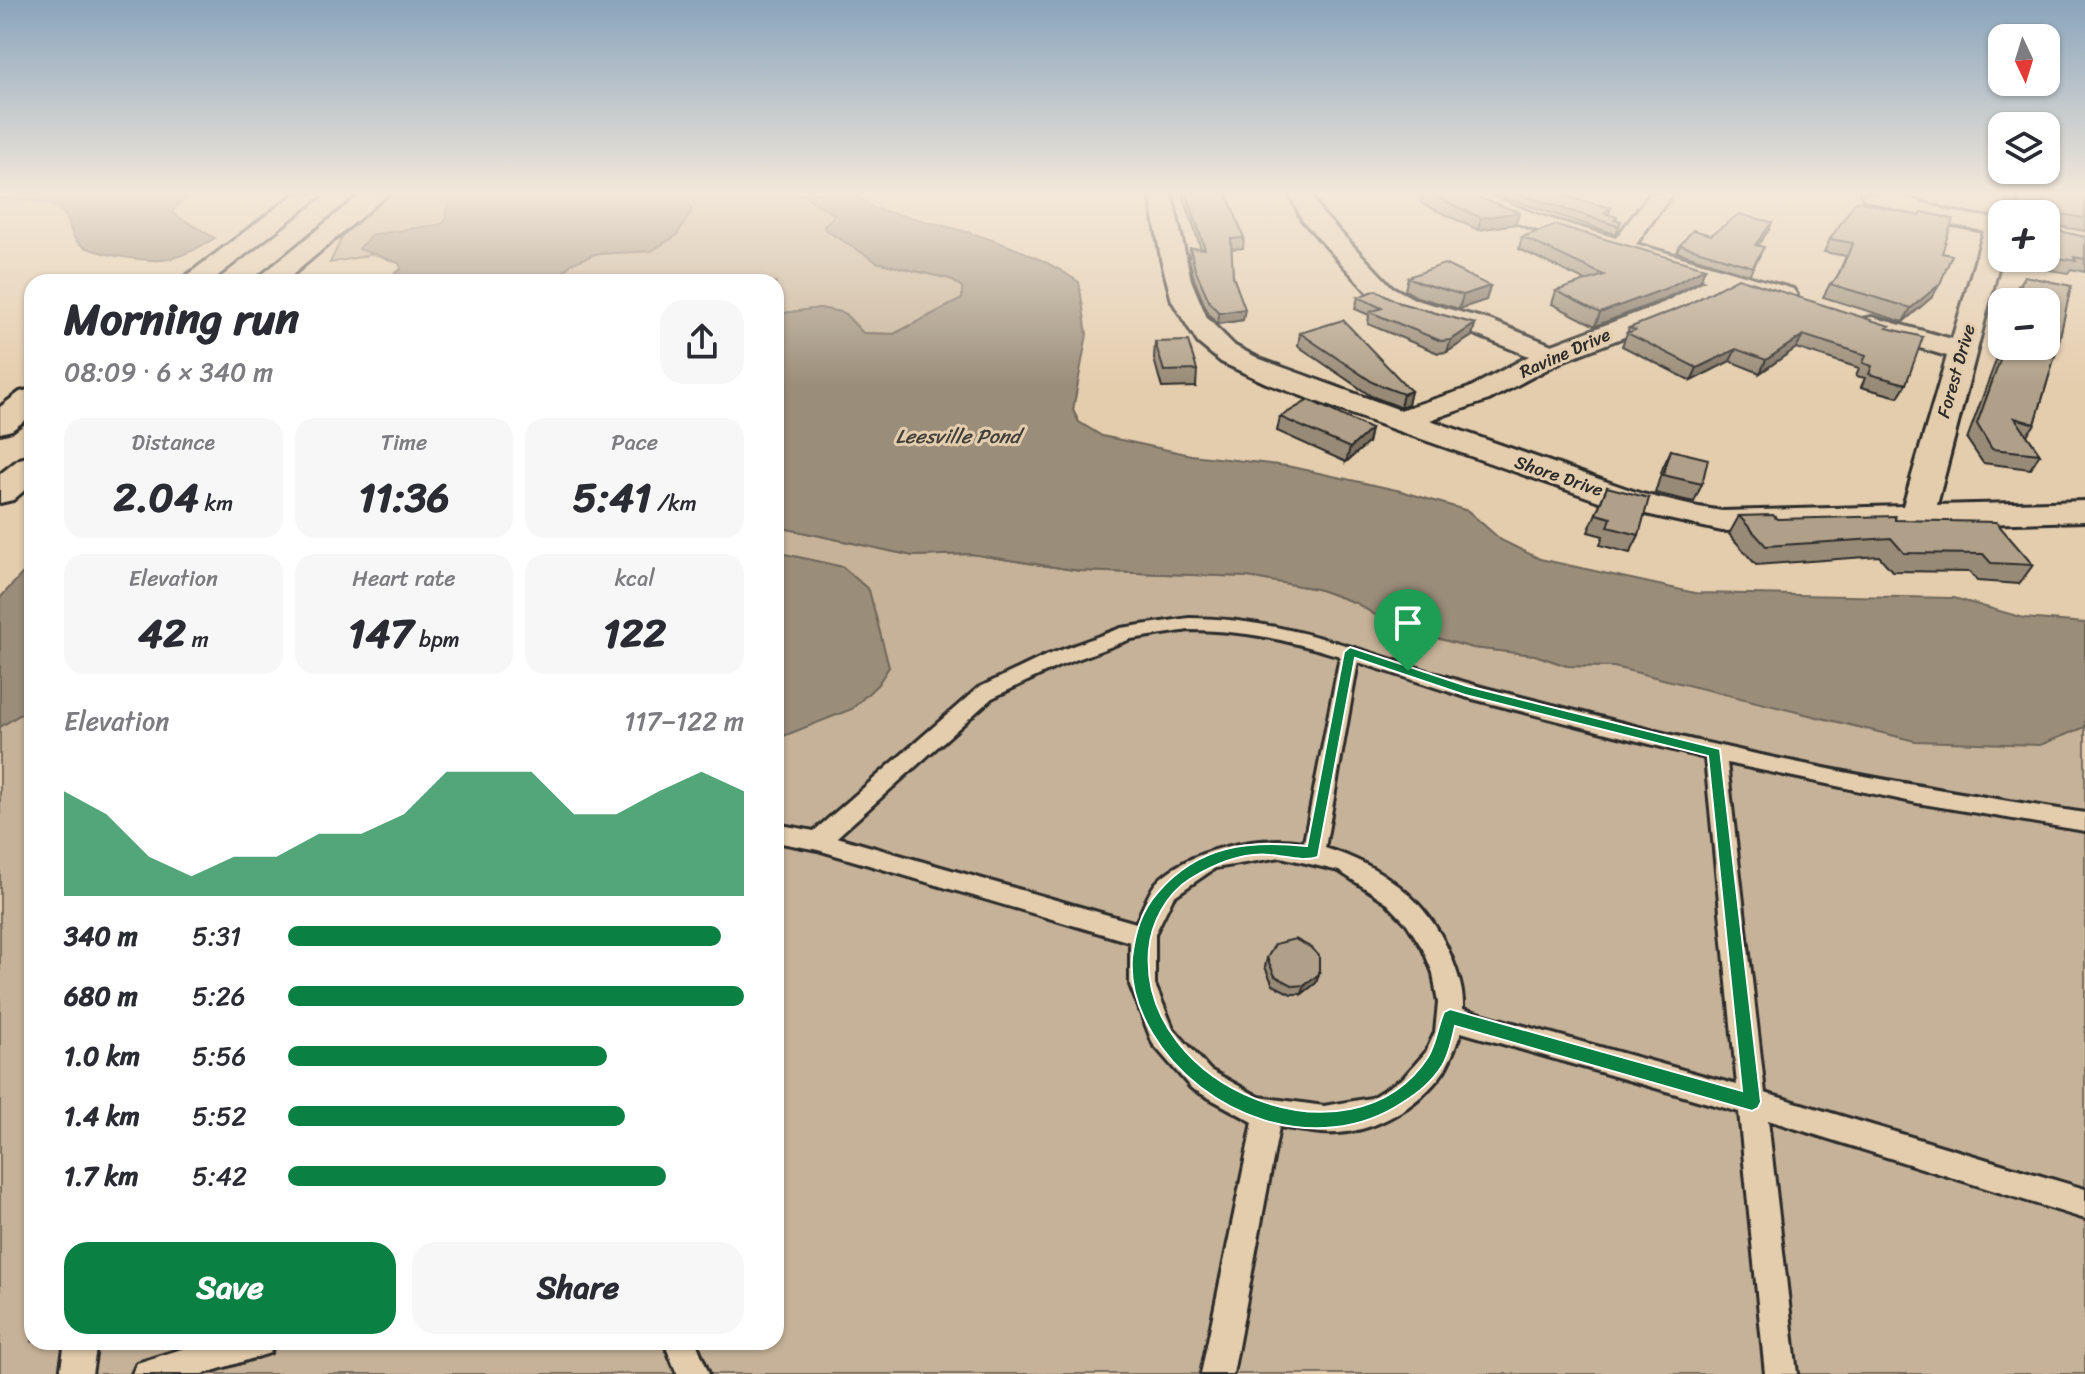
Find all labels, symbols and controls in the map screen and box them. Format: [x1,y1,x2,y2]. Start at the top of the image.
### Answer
north arrow [1988,24,2060,96]
map controls [1988,24,2060,360]
button: layers [1988,112,2060,184]
button: + [1988,200,2060,272]
text: Morning run [64,280,299,358]
button: − [1988,288,2060,360]
button: share [660,300,744,384]
street label: Ravine Drive [1514,319,1616,387]
street label: Forest Drive [1927,320,1985,422]
text: 08:09 · 6 × 340 m [64,349,273,395]
water label: Leesville Pond [896,419,1026,454]
text: Distance [132,423,215,462]
text: Time [381,423,427,462]
text: Pace [611,423,658,462]
street label: Shore Drive [1510,446,1608,506]
text: 2.04 [113,462,199,533]
text: 11:36 [358,462,450,533]
text: 5:41 [573,462,651,533]
text: km [199,484,233,523]
text: /km [651,484,697,523]
text: Elevation [129,559,218,598]
text: Heart rate [352,559,456,598]
text: kcal [615,559,655,598]
pin [1374,589,1442,671]
text: 42 [138,598,186,669]
text: 147 [348,598,413,669]
text: 122 [603,598,666,669]
icon: arrive [1386,601,1430,645]
text: m [186,620,209,659]
text: bpm [413,620,460,659]
text: Elevation [64,698,169,744]
text: 117–122 m [624,698,744,744]
text: 340 m [64,913,138,959]
text: 5:31 [192,913,241,959]
text: 680 m [64,973,138,1019]
text: 5:26 [192,973,246,1019]
text: 1.0 km [64,1033,140,1079]
text: 5:56 [192,1033,246,1079]
text: 1.4 km [64,1093,140,1139]
text: 5:52 [192,1093,247,1139]
text: 1.7 km [64,1153,138,1199]
text: 5:42 [192,1153,247,1199]
button: Save [64,1242,396,1334]
button: Share [412,1242,744,1334]

